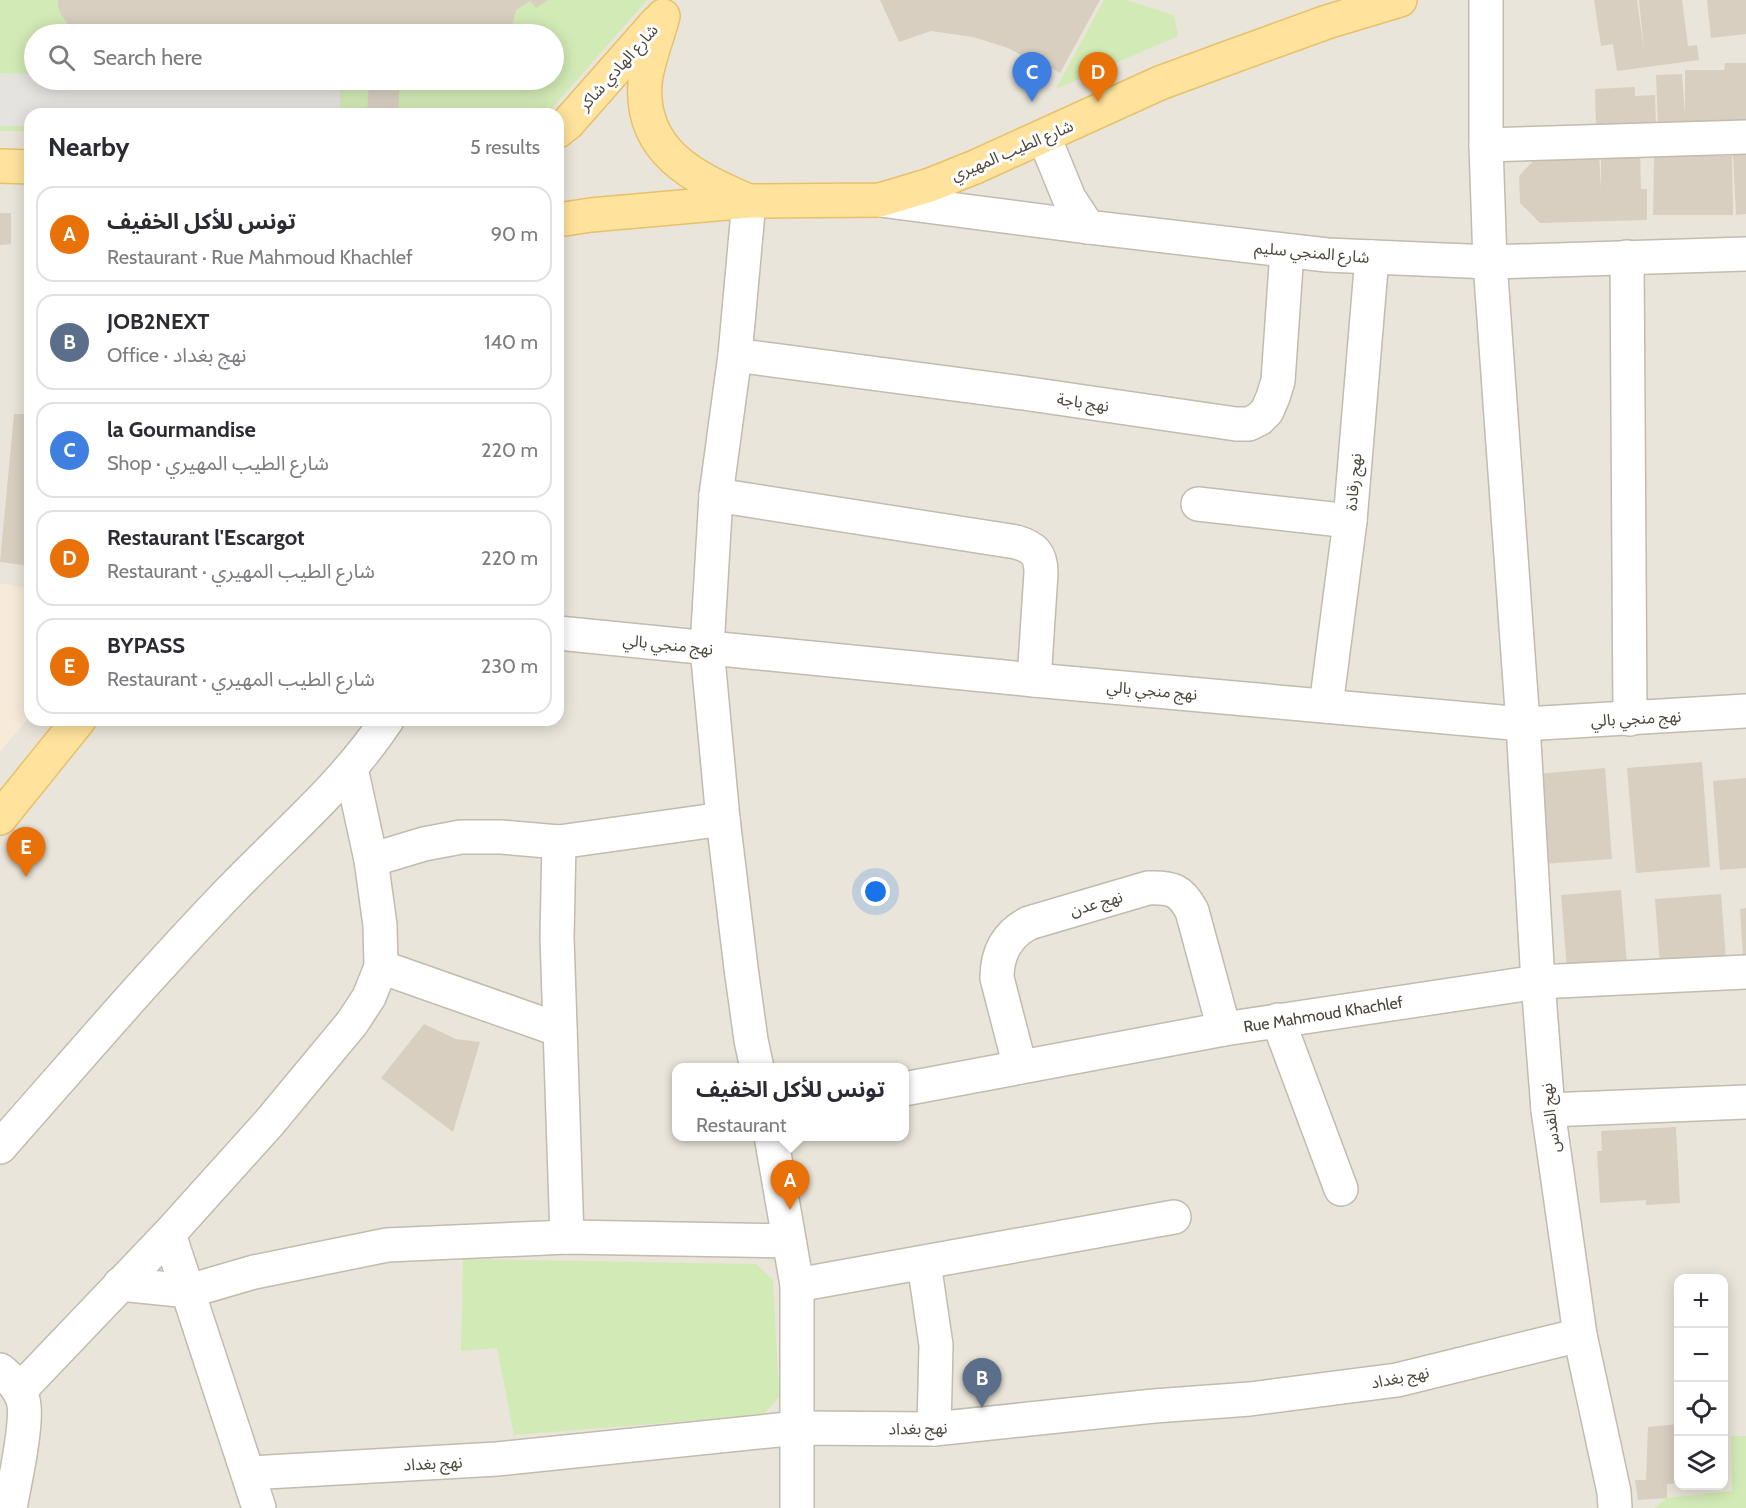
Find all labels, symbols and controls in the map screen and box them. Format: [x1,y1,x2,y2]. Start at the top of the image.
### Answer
street label: شارع الهادي شاكر [574,20,664,117]
search box [24,24,564,90]
icon: search [45,41,78,74]
text: Search here [93,44,202,71]
pin: C [1012,52,1052,102]
pin: D [1078,52,1118,102]
street label: شارع الطيب المهيري [948,116,1077,188]
text: Nearby [48,131,129,163]
text: 5 results [470,135,540,159]
text: تونس للأكل الخفيف [107,208,296,235]
text: A [63,222,76,246]
text: 90 m [491,222,538,246]
street label: شارع المنجي سليم [1253,238,1370,270]
text: Restaurant · Rue Mahmoud Khachlef [107,245,413,269]
text: JOB2NEXT [107,308,209,335]
text: B [63,330,76,354]
text: 140 m [484,330,538,354]
text: Office · نهج بغداد [107,343,246,367]
street label: نهج باجة [1055,389,1110,419]
text: la Gourmandise [107,416,256,443]
text: C [63,438,76,462]
text: 220 m [481,438,538,462]
text: Shop · شارع الطيب المهيري [107,451,329,475]
street label: نهج رقادة [1342,452,1368,512]
text: Restaurant l'Escargot [107,524,305,551]
text: D [62,546,77,570]
text: 220 m [481,546,538,570]
text: Restaurant · شارع الطيب المهيري [107,559,375,583]
street label: نهج منجي بالي [622,630,714,662]
text: BYPASS [107,632,185,659]
text: E [64,654,75,678]
text: 230 m [481,654,538,678]
text: Restaurant · شارع الطيب المهيري [107,667,375,691]
street label: نهج منجي بالي [1106,677,1198,707]
street label: نهج منجي بالي [1590,707,1682,733]
pin: E [6,828,46,877]
your location [861,877,890,906]
street label: نهج عدن [1068,887,1125,923]
street label: Rue Mahmoud Khachlef [1242,992,1405,1036]
popup [672,1063,909,1141]
text: تونس للأكل الخفيف [696,1076,885,1103]
street label: نهج القدس [1537,1082,1567,1154]
text: Restaurant [696,1113,787,1137]
pin: A [770,1160,810,1210]
map controls [1674,1274,1728,1490]
button: + [1674,1274,1728,1328]
button: − [1674,1328,1728,1382]
pin: B [962,1358,1002,1408]
street label: نهج بغداد [1369,1363,1431,1395]
button: locate [1674,1382,1728,1436]
street label: نهج بغداد [888,1418,948,1442]
button: layers [1674,1436,1728,1490]
street label: نهج بغداد [403,1452,463,1478]

